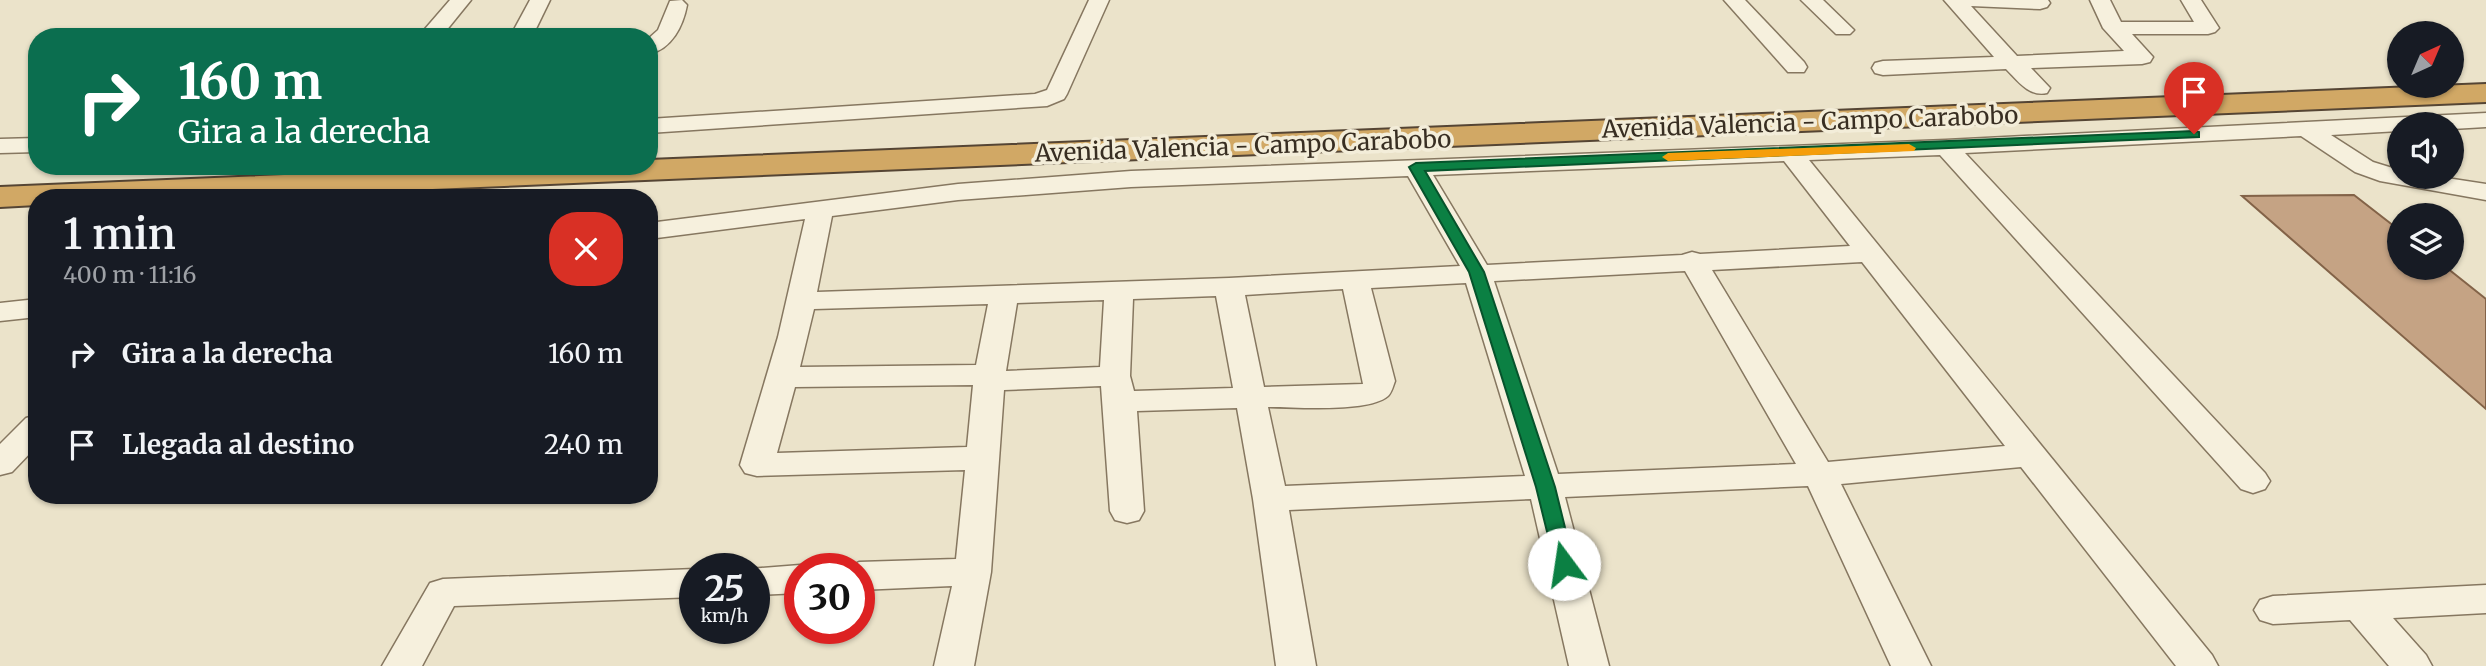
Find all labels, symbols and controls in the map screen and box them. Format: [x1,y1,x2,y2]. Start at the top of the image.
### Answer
north arrow [2387,21,2464,98]
map controls [2387,21,2464,280]
text: 160 m [178,51,322,112]
icon: right [63,56,154,147]
pin [2164,62,2224,134]
icon: arrive [2175,73,2213,111]
street label: Avenida Valencia - Campo Carabobo [1600,99,2019,145]
text: Gira a la derecha [178,112,431,152]
button: sound [2387,112,2464,189]
street label: Avenida Valencia - Campo Carabobo [1033,123,1452,169]
button: layers [2387,203,2464,280]
text: 1 min [63,208,176,260]
button: close [549,212,623,286]
text: 400 m · 11:16 [63,260,196,289]
icon: right [63,335,101,373]
text: Gira a la derecha [122,337,333,370]
text: 160 m [548,337,623,370]
icon: arrive [63,426,101,464]
text: Llegada al destino [122,428,354,461]
text: 240 m [544,428,623,461]
position arrow [1527,527,1601,601]
speed limit sign: 30 [784,553,875,644]
text: 25 [704,567,745,611]
text: km/h [701,604,748,627]

